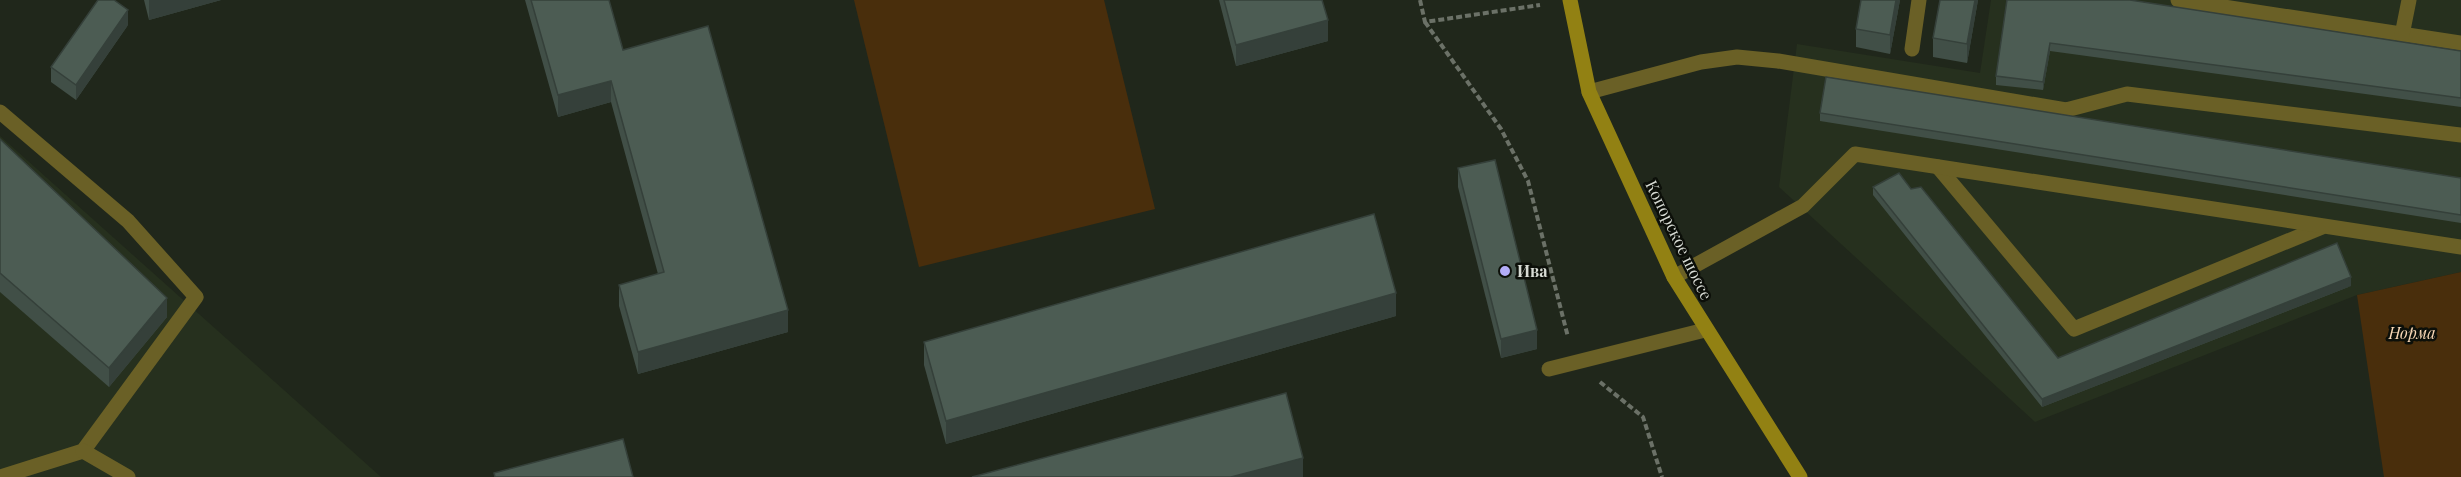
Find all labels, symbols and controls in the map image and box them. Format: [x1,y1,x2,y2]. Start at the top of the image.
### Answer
street label: Копорское шоссе [1641,176,1718,303]
place label: Ива [1517,260,1548,281]
marker: Ива [1498,264,1512,278]
park label: Норма [2387,322,2436,343]

